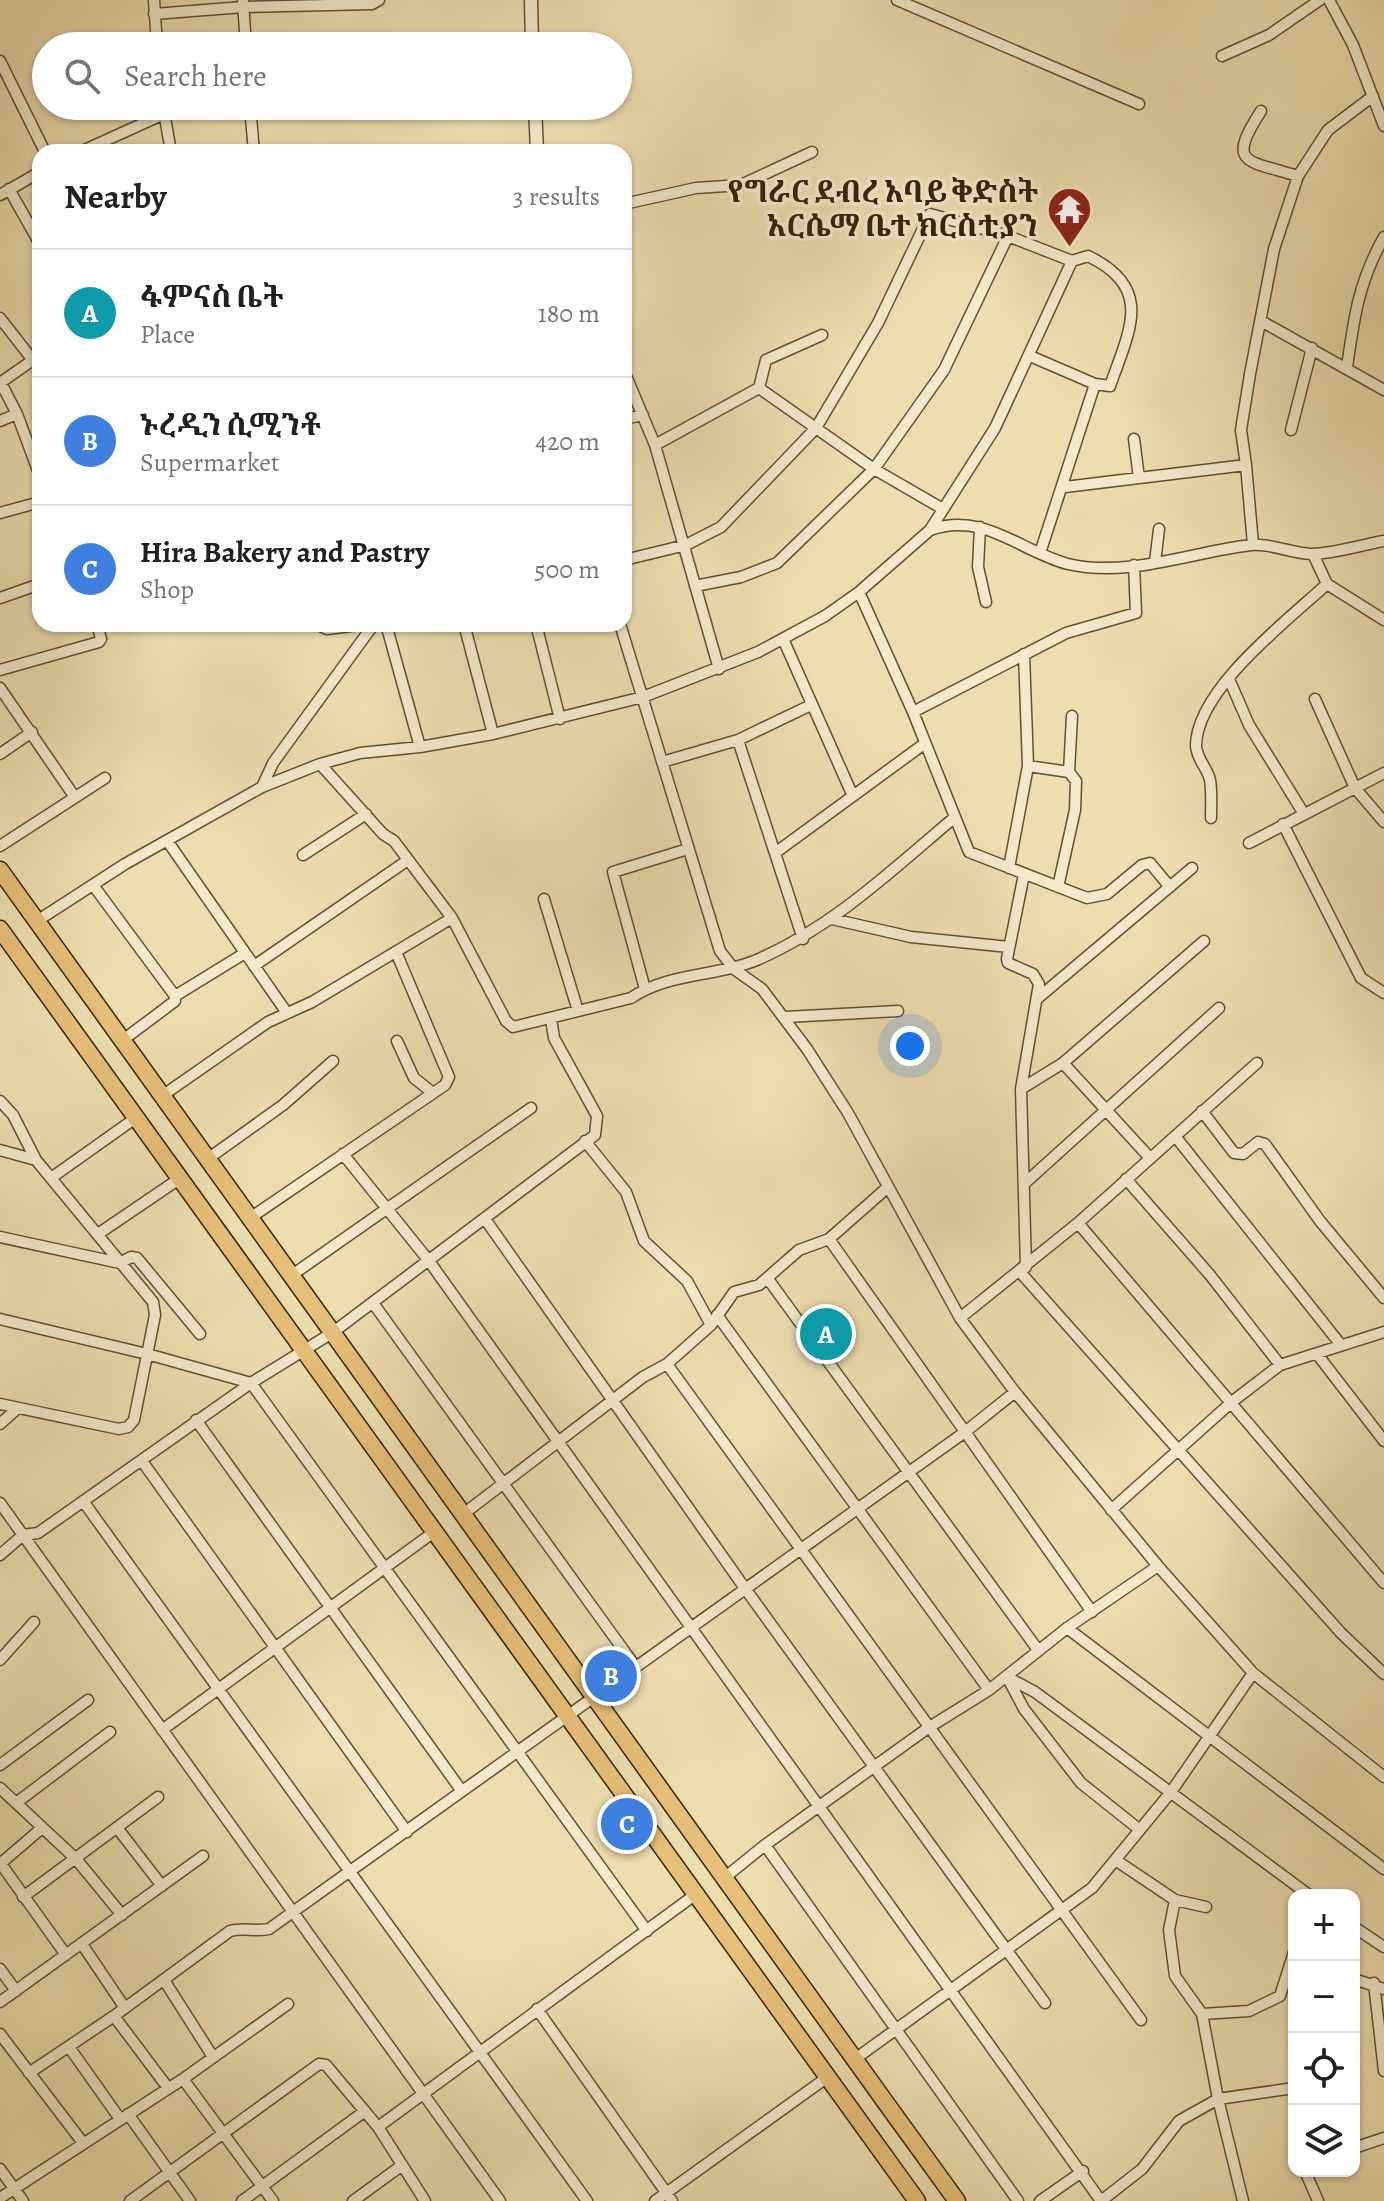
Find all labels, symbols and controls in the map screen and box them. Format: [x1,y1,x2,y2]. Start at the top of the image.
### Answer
search box [32,32,632,120]
icon: search [60,54,104,98]
text: Search here [124,56,267,96]
place label: የግራር ደብረ አባይ ቅድስት አርሴማ ቤተ ክርስቲያን [728,172,1039,246]
text: Nearby [64,173,167,220]
text: 3 results [513,179,600,214]
temple icon: የግራር ደብረ አባይ ቅድስት አርሴማ ቤተ ክርስቲያን [1045,185,1093,248]
text: ፋምናስ ቤት [140,277,283,317]
text: A [82,296,98,331]
text: 180 m [538,296,600,331]
text: Place [140,317,195,352]
text: ኑረዲን ሲሚንቶ [140,405,321,445]
text: B [82,424,98,459]
text: 420 m [535,424,600,459]
text: Supermarket [140,445,280,480]
text: Hira Bakery and Pastry [140,532,429,572]
text: C [82,552,98,587]
text: 500 m [534,552,600,587]
text: Shop [140,572,194,607]
your location [890,1026,930,1066]
pin: A [800,1304,852,1364]
pin: B [585,1646,637,1706]
pin: C [601,1794,653,1854]
map controls [1288,1889,1360,2177]
button: + [1288,1889,1360,1961]
button: − [1288,1961,1360,2033]
button: locate [1288,2033,1360,2105]
button: layers [1288,2105,1360,2177]

